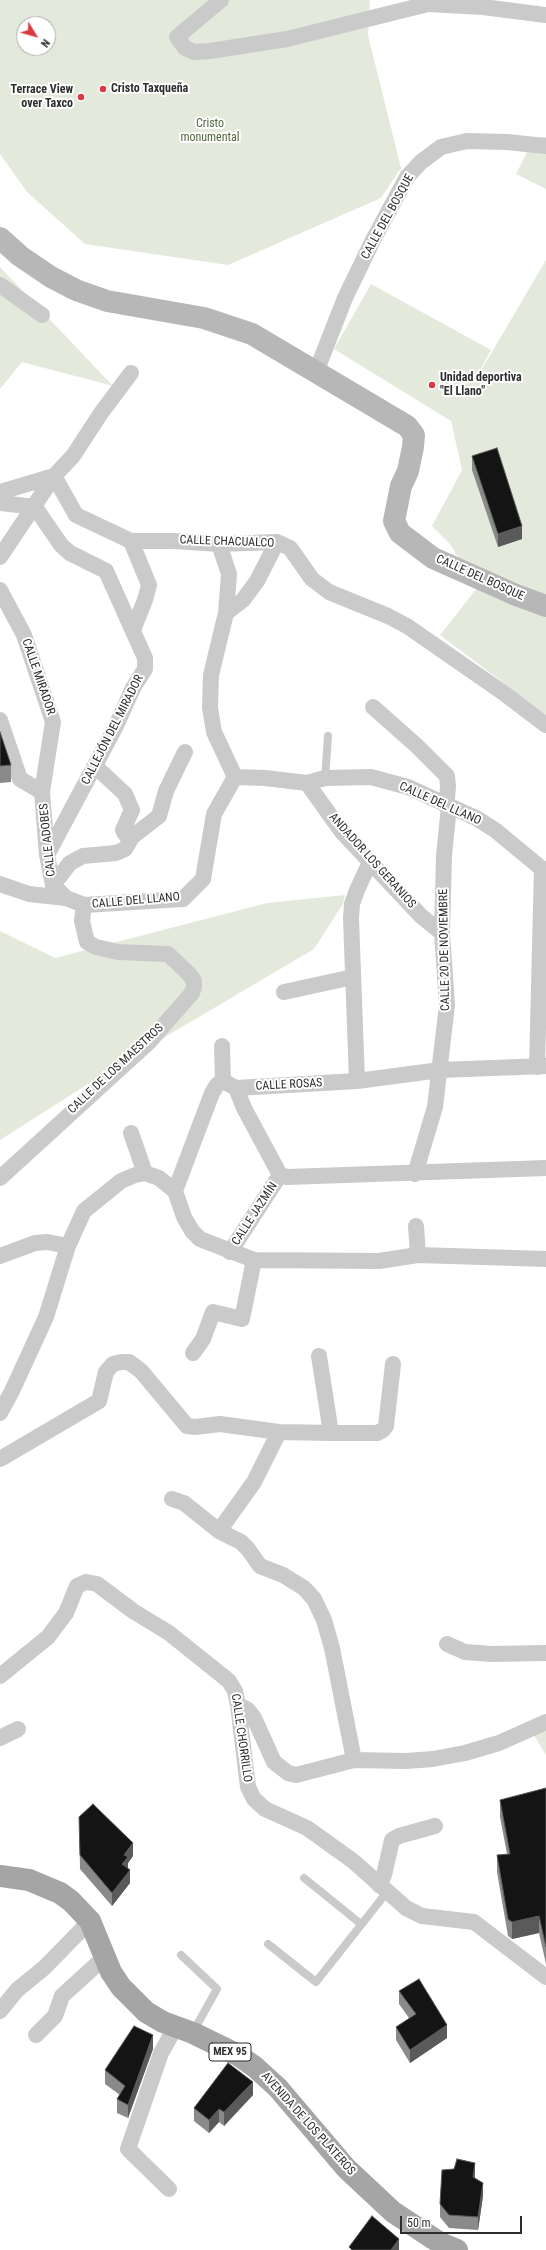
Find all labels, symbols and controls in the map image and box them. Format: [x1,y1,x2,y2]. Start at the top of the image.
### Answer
north arrow [16,16,56,56]
text: N [38,36,52,50]
place label: Cristo Taxqueña [111,82,188,96]
place label: Terrace View over Taxco [11,83,73,111]
marker: Cristo Taxqueña [98,84,108,94]
marker: Terrace View over Taxco [76,92,86,102]
park label: Cristo monumental [180,117,240,145]
street label: CALLE DEL BOSQUE [359,172,417,262]
place label: Unidad deportiva "El Llano" [440,371,522,399]
marker: Unidad deportiva "El Llano" [427,380,437,390]
street label: CALLE CHACUALCO [179,533,275,551]
street label: CALLE DEL BOSQUE [434,552,526,604]
street label: CALLE MIRADOR [18,637,58,717]
street label: CALLEJÓN DEL MIRADOR [79,673,147,787]
street label: CALLE DEL LLANO [397,779,483,829]
street label: CALLE ADOBES [37,803,59,877]
street label: ANDADOR LOS GERANIOS [326,811,418,911]
street label: CALLE 20 DE NOVIEMBRE [437,889,453,1011]
street label: CALLE DEL LLANO [91,890,181,912]
street label: CALLE DE LOS MAESTROS [65,1021,167,1117]
street label: CALLE ROSAS [255,1076,323,1094]
street label: CALLE JAZMÍN [229,1180,281,1248]
street label: CALLE CHORRILLO [228,1693,254,1783]
road number: MEX 95 [209,2043,251,2061]
street label: AVENIDA DE LOS PLATEROS [258,2070,358,2178]
scale bar [402,2208,524,2234]
text: 50 m [407,2216,431,2230]

